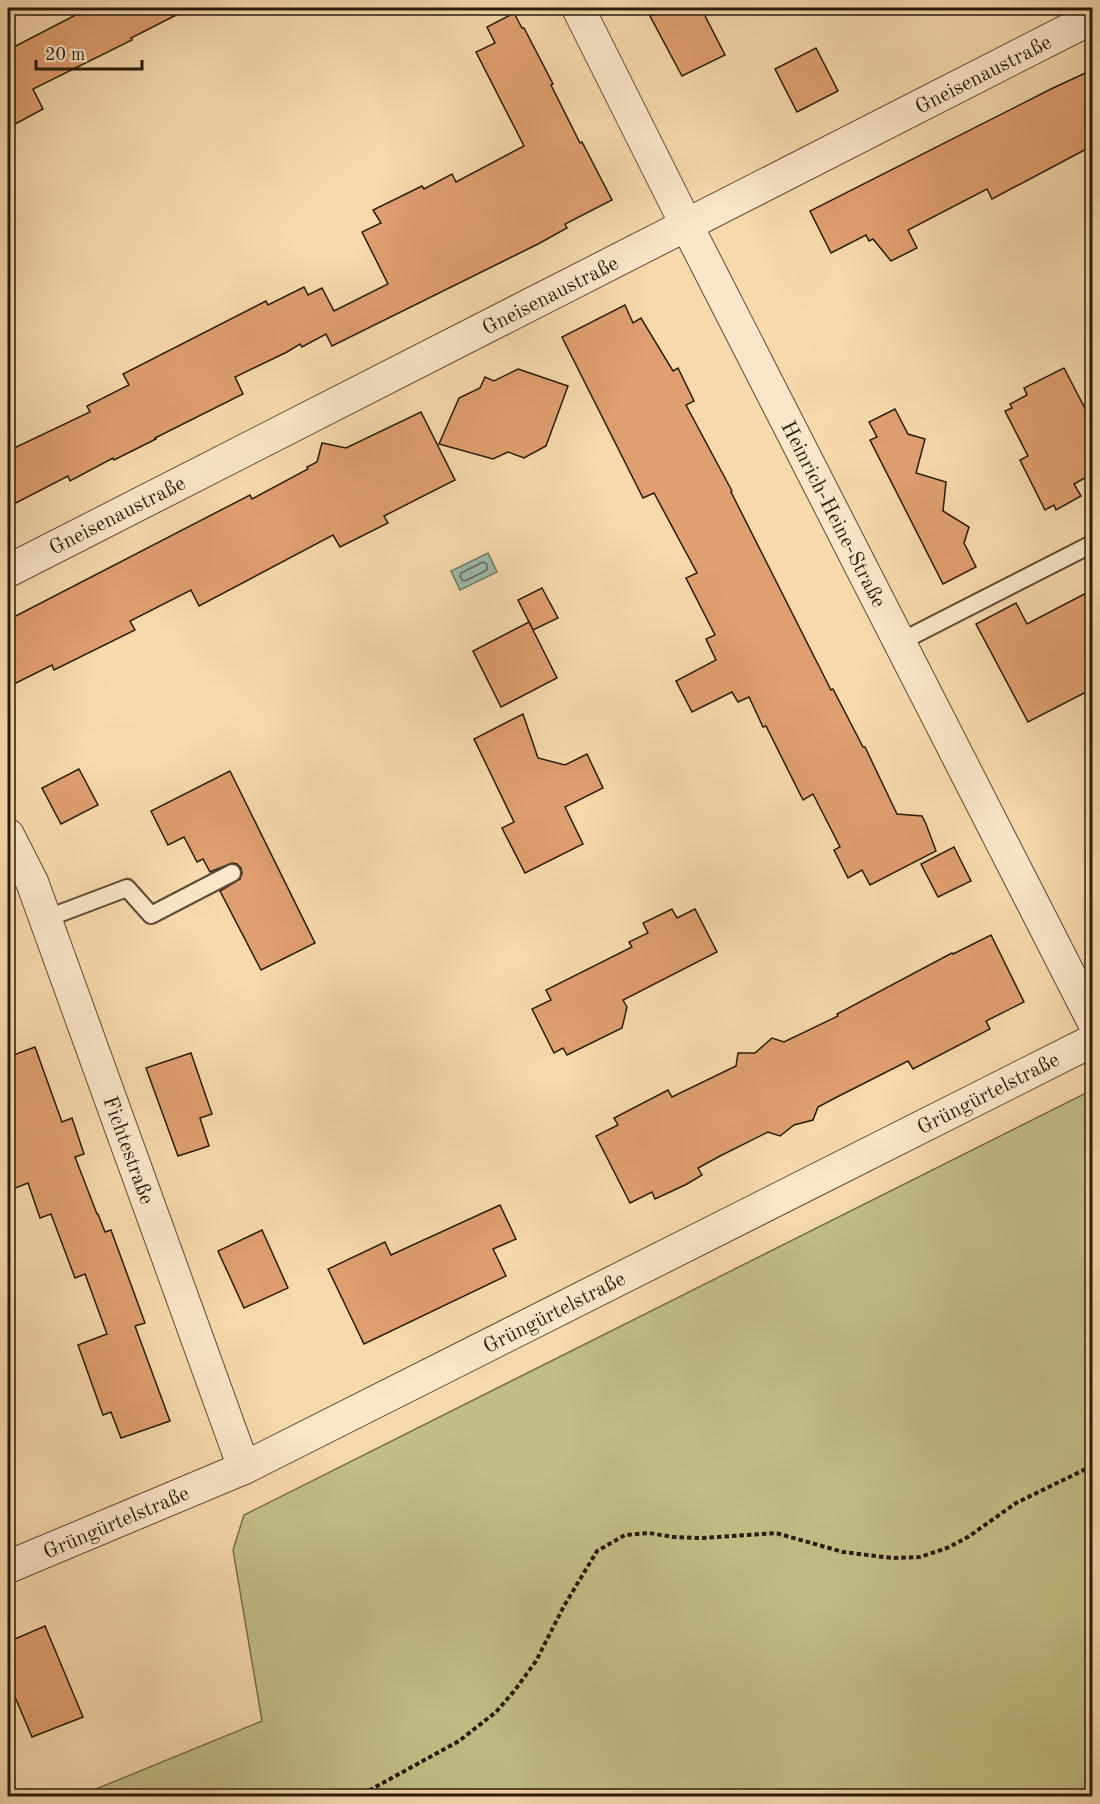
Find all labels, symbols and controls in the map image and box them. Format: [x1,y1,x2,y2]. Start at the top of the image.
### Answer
street label: Gneisenaustraße [912,32,1055,119]
scale bar [36,33,142,71]
text: 20 m [45,46,85,64]
street label: Gneisenaustraße [479,253,622,340]
street label: Heinrich-Heine-Straße [776,418,889,611]
street label: Gneisenaustraße [46,473,189,560]
street label: Grüngürtelstraße [914,1050,1063,1139]
street label: Fichtestraße [98,1094,157,1207]
street label: Grüngürtelstraße [480,1269,629,1358]
street label: Grüngürtelstraße [41,1483,193,1564]

